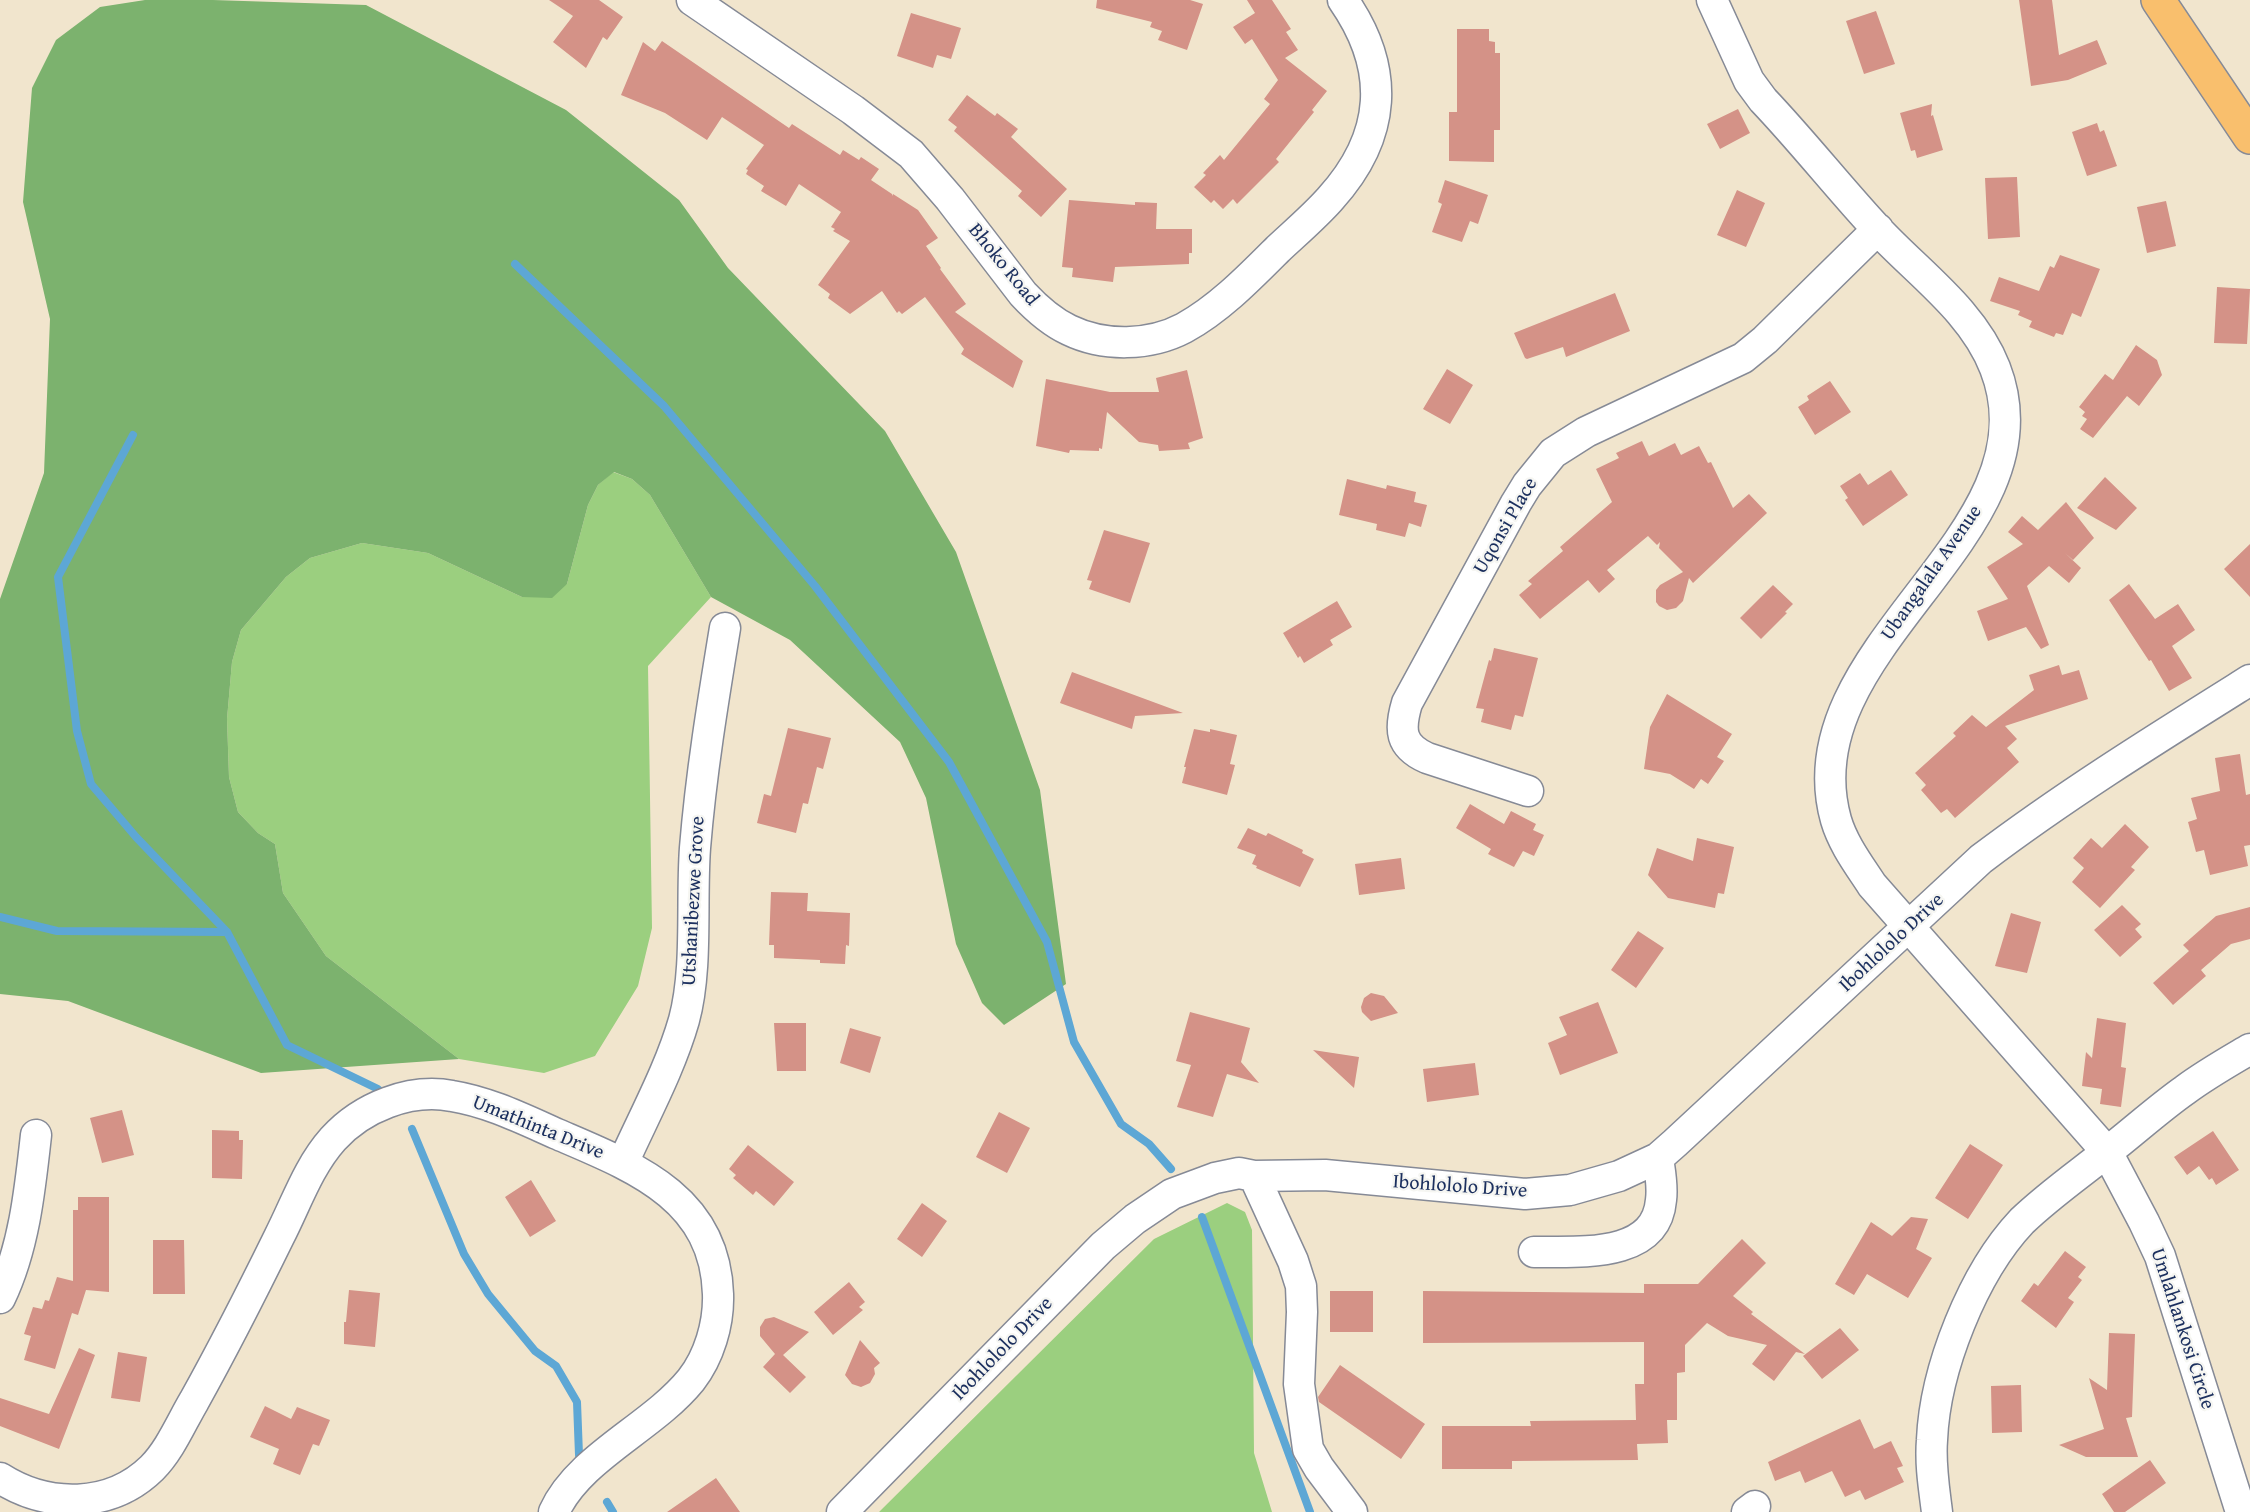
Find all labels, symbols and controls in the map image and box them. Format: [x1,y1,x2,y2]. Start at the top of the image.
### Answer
street label: Bhoko Road [963,219,1043,311]
street label: Uqonsi Place [1469,474,1543,578]
street label: Ubangalala Avenue [1876,501,1988,645]
street label: Utshanibezwe Grove [678,815,710,987]
street label: Ibohlololo Drive [1835,888,1949,998]
street label: Umathinta Drive [469,1091,607,1165]
street label: Ibohlololo Drive [1392,1170,1528,1204]
street label: Umlahlankosi Circle [2145,1245,2219,1413]
street label: Ibohlololo Drive [948,1292,1058,1406]

